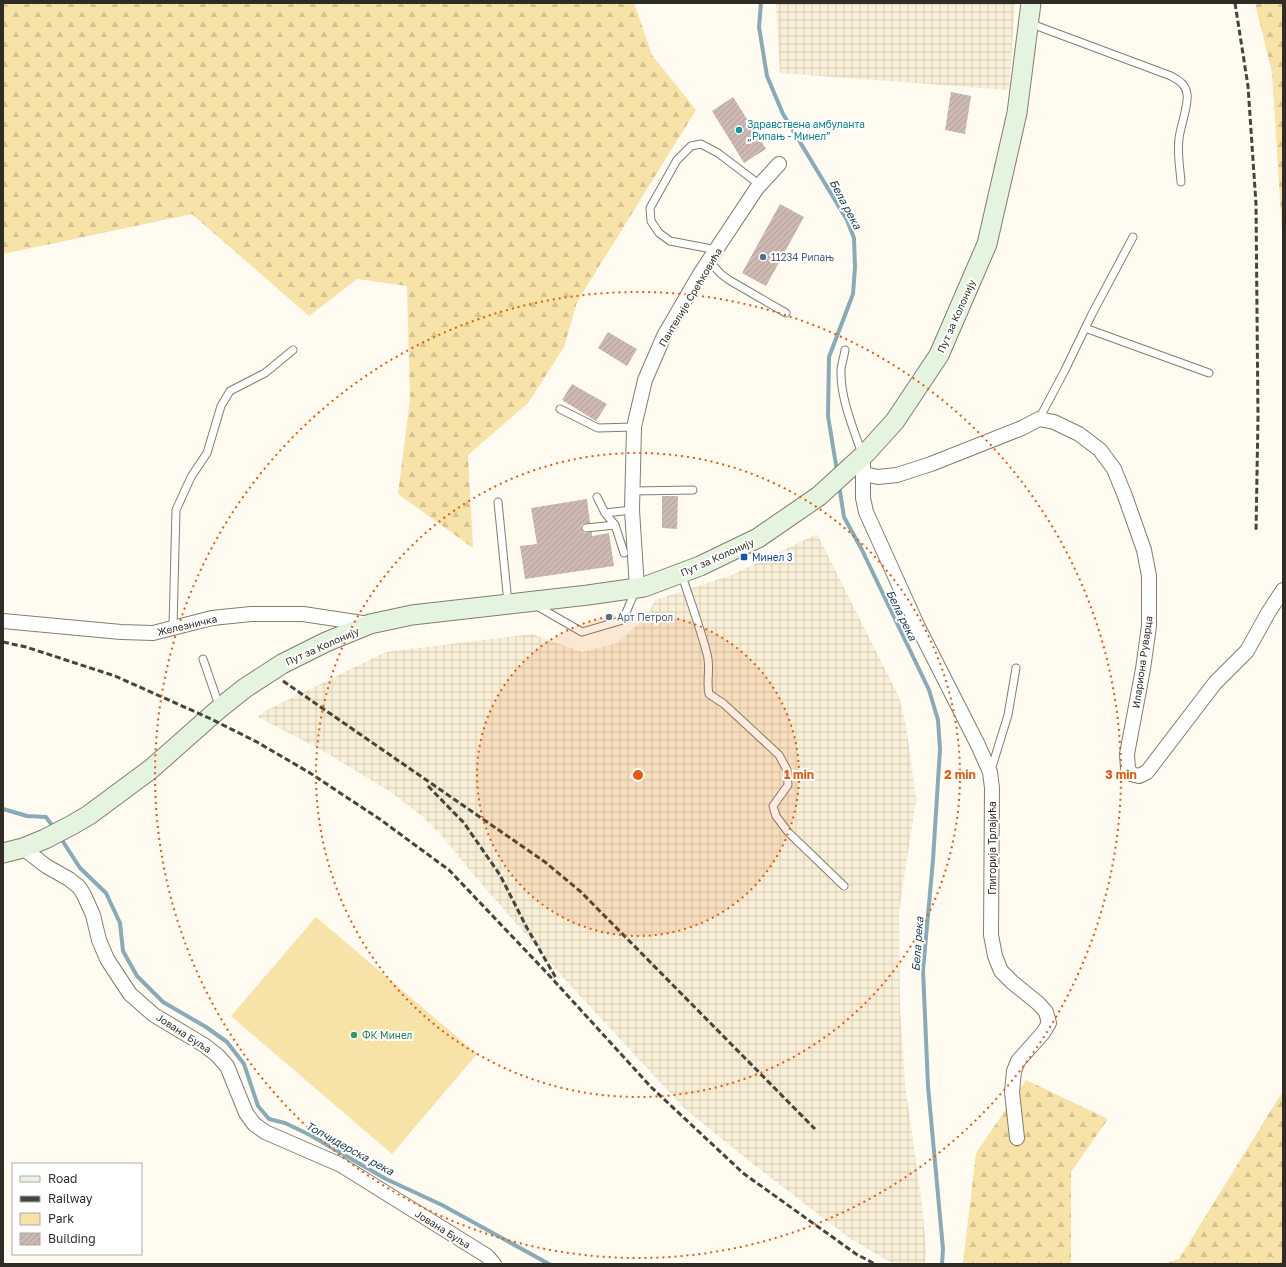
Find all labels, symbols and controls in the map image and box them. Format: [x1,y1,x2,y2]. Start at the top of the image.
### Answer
place label: Здравствена амбуланта „Рипањ - Минел” [747,118,865,142]
marker: Здравствена амбуланта „Рипањ - Минел” [734,125,744,135]
water label: Бела река [827,177,865,232]
street label: Пантелије Срећковића [656,246,724,348]
place label: 11234 Рипањ [771,251,834,263]
marker: 11234 Рипањ [758,252,768,262]
street label: Пут за Колонију [934,277,978,355]
street label: Пут за Колонију [678,535,756,579]
place label: Минел 3 [752,551,793,563]
marker: Минел 3 [739,552,749,562]
water label: Бела река [883,588,920,644]
place label: Арт Петрол [617,611,673,623]
street label: Железничка [156,612,218,638]
marker: Арт Петрол [604,612,614,622]
street label: Илариона Руварца [1130,615,1154,709]
street label: Пут за Колонију [283,624,361,668]
text: 1 min [784,767,814,782]
text: 2 min [944,767,976,782]
text: 3 min [1105,767,1137,782]
centre of rings [631,768,645,782]
street label: Глигорија Трлајића [986,801,998,895]
water label: Бела река [909,916,926,972]
street label: Јована Буља [154,1011,214,1055]
place label: ФК Минел [362,1029,413,1041]
marker: ФК Минел [349,1030,359,1040]
water label: Топчидерска река [303,1118,397,1179]
legend [12,1163,142,1255]
text: Road [48,1171,77,1186]
text: Railway [48,1191,93,1206]
street label: Јована Буља [413,1207,473,1251]
text: Park [48,1211,74,1226]
text: Building [48,1231,96,1246]

